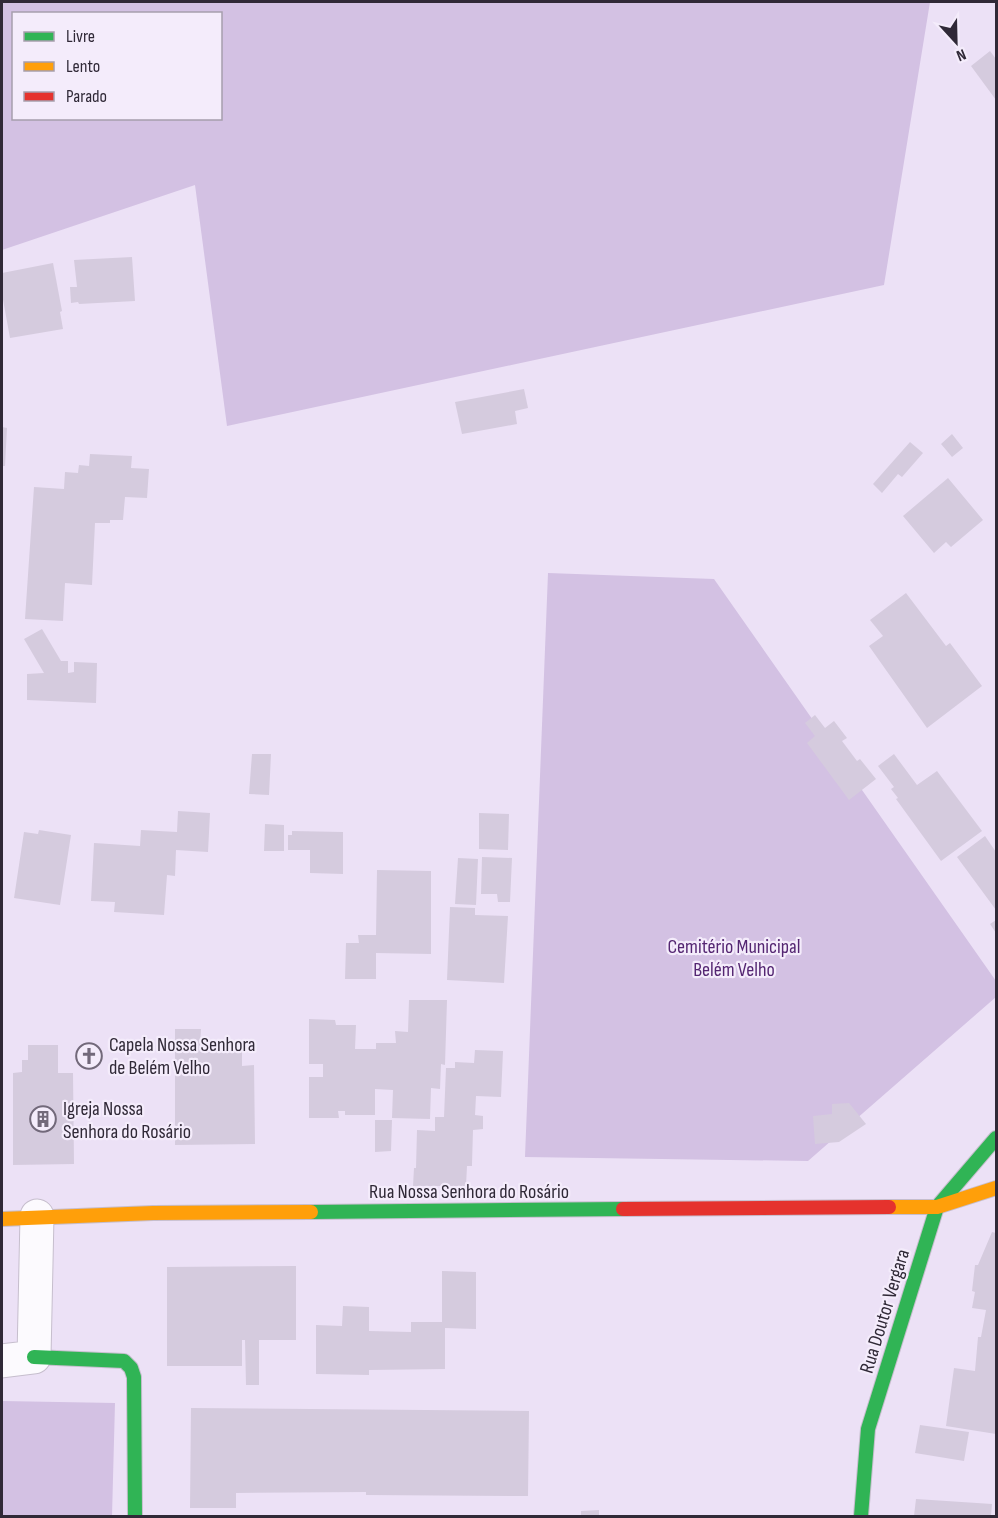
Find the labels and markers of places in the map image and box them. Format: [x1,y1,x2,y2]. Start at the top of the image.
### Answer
place label: Capela Nossa Senhora de Belém Velho [109,1033,256,1080]
church icon: Capela Nossa Senhora de Belém Velho [74,1041,104,1071]
place label: Igreja Nossa Senhora do Rosário [63,1097,191,1144]
building icon: Igreja Nossa Senhora do Rosário [28,1104,58,1134]

